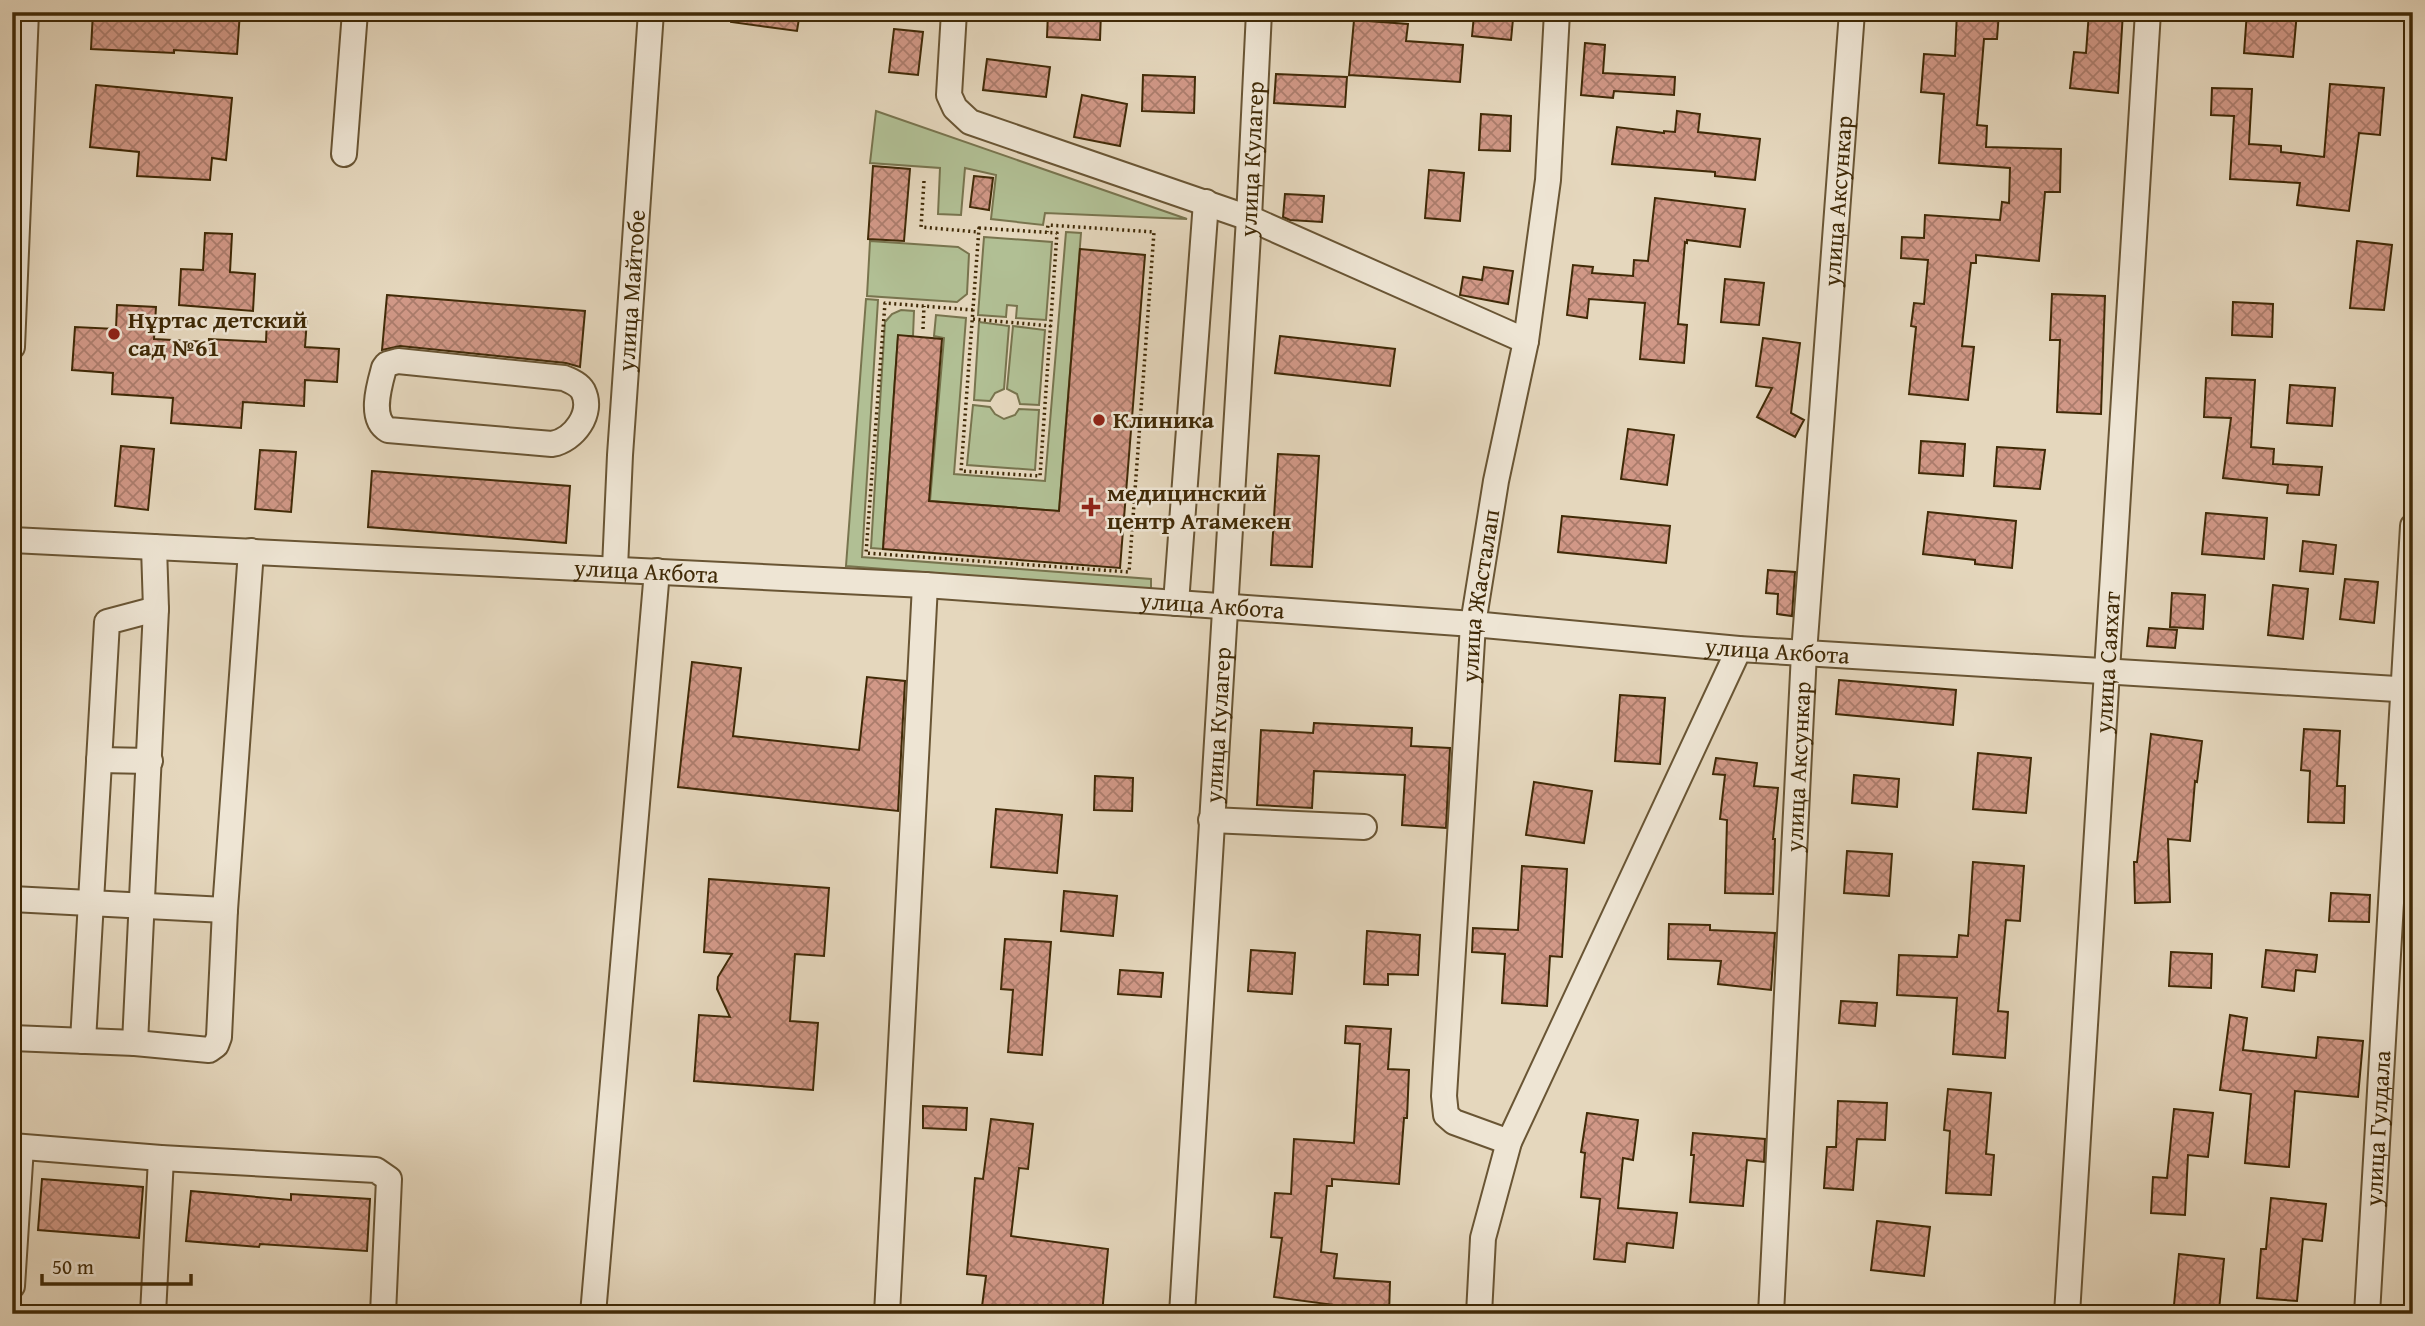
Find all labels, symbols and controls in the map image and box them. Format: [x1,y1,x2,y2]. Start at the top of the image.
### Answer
street label: улица Кулагер [1230,80,1273,239]
street label: улица Аксункар [1813,114,1861,289]
street label: улица Майтобе [608,208,654,374]
place label: Нұртас детский сад №61 [128,302,307,365]
marker: Нұртас детский сад №61 [106,326,122,342]
place label: Клиника [1113,402,1215,437]
marker: Клиника [1091,412,1107,428]
place label: медицинский центр Атамекен [1107,475,1291,538]
marker: медицинский центр Атамекен [1081,497,1101,517]
street label: улица Жасталап [1451,506,1508,684]
street label: улица Акбота [572,550,720,592]
street label: улица Акбота [1138,582,1286,628]
street label: улица Саяхат [2085,590,2129,735]
street label: улица Акбота [1702,628,1851,673]
street label: улица Кулагер [1195,646,1240,805]
street label: улица Аксункар [1776,680,1820,854]
street label: улица Гулдала [2355,1049,2399,1208]
scale bar [42,1242,191,1286]
text: 50 m [52,1251,94,1282]

